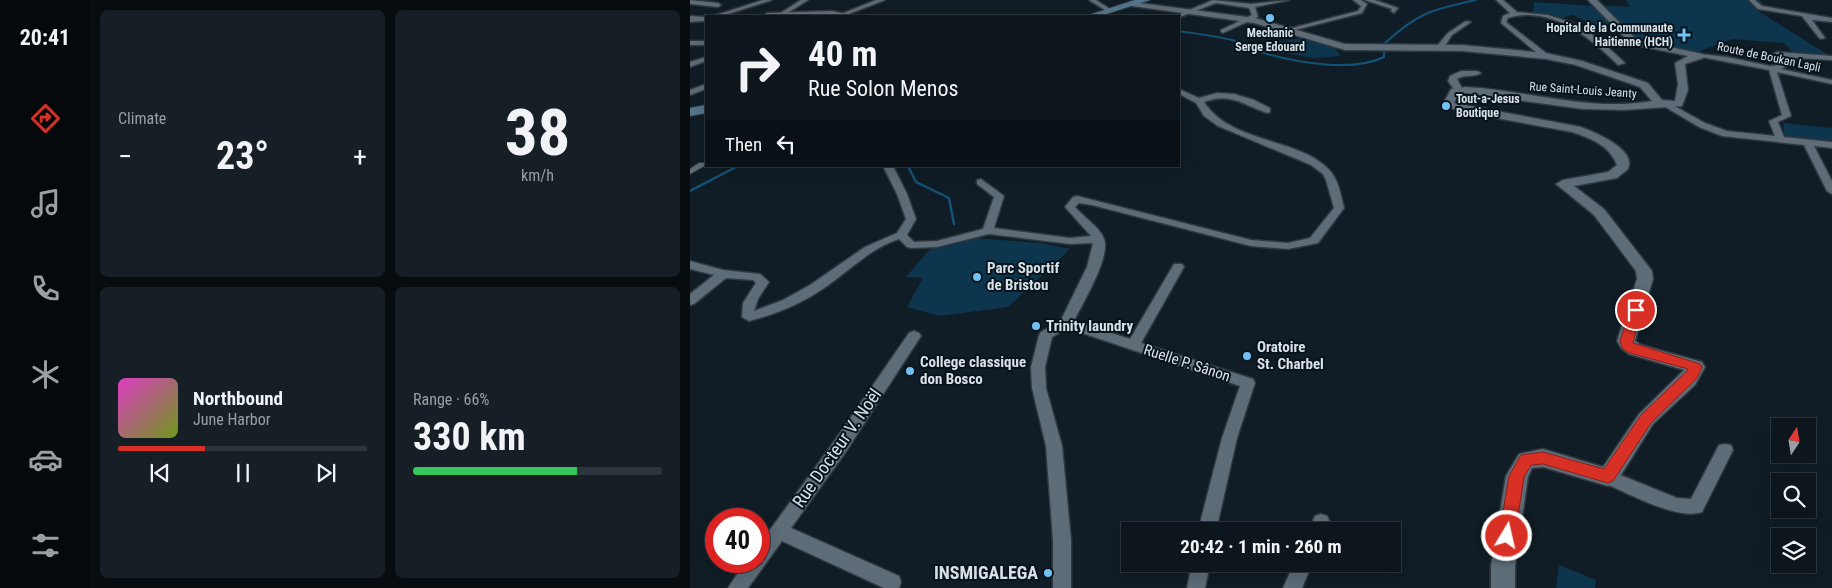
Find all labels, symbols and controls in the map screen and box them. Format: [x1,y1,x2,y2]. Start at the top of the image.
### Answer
marker: Mechanic Serge Edouard [1264,12,1276,24]
place label: Hopital de la Communaute Haitienne (HCH) [1546,21,1673,49]
text: 20:41 [20,25,70,50]
place label: Mechanic Serge Edouard [1235,26,1305,54]
marker: Hopital de la Communaute Haitienne (HCH) [1677,28,1691,42]
text: 40 m [808,34,877,75]
icon: right [725,35,790,100]
street label: Route de Boukan Lapli [1716,39,1822,75]
text: Rue Solon Menos [808,76,959,101]
street label: Rue Saint-Louis Jeanty [1529,79,1637,101]
place label: Tout-a-Jesus Boutique [1456,92,1520,120]
text: 38 [505,95,570,171]
marker: Tout-a-Jesus Boutique [1440,100,1452,112]
icon: directions [28,101,63,136]
text: Climate [118,109,166,128]
icon: left [772,130,800,158]
text: Then [725,133,762,156]
text: 23° [216,134,269,178]
text: − [118,140,132,173]
text: + [353,140,367,173]
text: km/h [521,166,554,185]
icon: music [28,186,63,221]
place label: Parc Sportif de Bristou [987,259,1059,294]
icon: phone [28,271,63,306]
marker: Parc Sportif de Bristou [971,271,983,283]
pin [1615,289,1657,331]
icon: arrive [1622,296,1650,324]
place label: Trinity laundry [1046,317,1133,335]
marker: Trinity laundry [1030,320,1042,332]
place label: Oratoire St. Charbel [1257,338,1324,373]
street label: Ruelle P. Sânon [1141,341,1233,385]
marker: Oratoire St. Charbel [1241,350,1253,362]
place label: College classique don Bosco [920,353,1026,388]
icon: climate [28,357,63,392]
marker: College classique don Bosco [904,365,916,377]
street label: Rue Docteur V. Noël [788,384,885,511]
text: Northbound [193,387,283,410]
text: Range · 66% [413,390,489,409]
text: June Harbor [193,410,271,429]
text: 330 km [413,415,526,459]
north arrow [1771,418,1816,462]
map controls [1771,418,1816,573]
icon: car [28,442,63,477]
icon: previous [146,459,174,487]
icon: pause [229,459,257,487]
icon: next [312,459,340,487]
button: search [1771,473,1816,518]
speed limit sign: 40 [705,508,770,573]
position arrow [1480,509,1532,561]
icon: filters [28,528,63,563]
button: layers [1771,528,1816,573]
text: 20:42 · 1 min · 260 m [1180,535,1342,558]
place label: INSMIGALEGA [934,562,1038,583]
marker: INSMIGALEGA [1042,567,1054,579]

